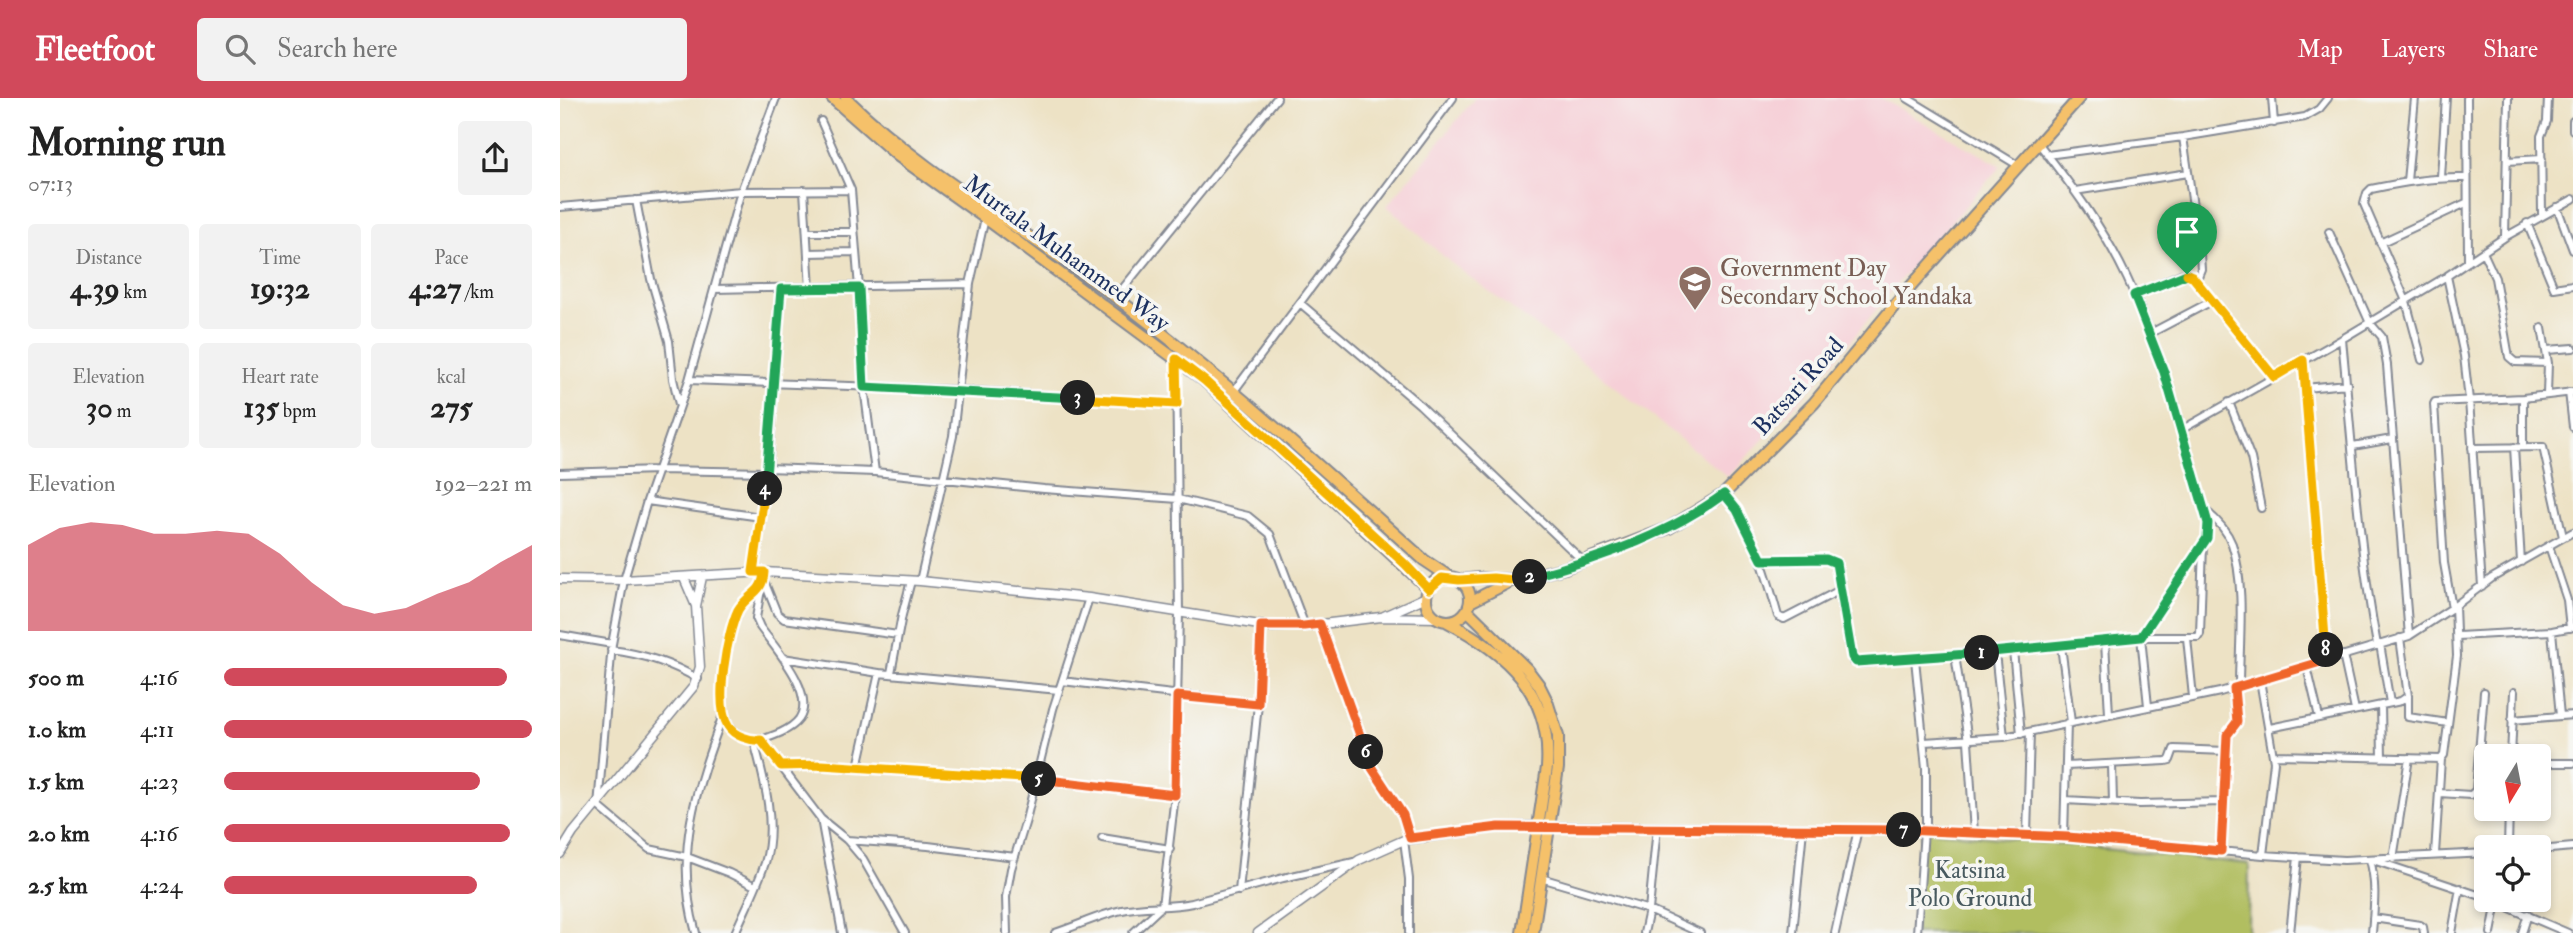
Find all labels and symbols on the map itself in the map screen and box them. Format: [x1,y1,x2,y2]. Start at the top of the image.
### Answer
street label: Murtala Muhammed Way [958,168,1176,339]
pin [2157,202,2217,274]
place label: Government Day Secondary School Yandaka [1720,253,1973,312]
school or university icon: Government Day Secondary School Yandaka [1676,263,1714,312]
street label: Batsari Road [1746,330,1851,442]
pin: 3 [1060,380,1096,416]
pin: 4 [748,472,782,506]
pin: 2 [1513,560,1548,594]
pin: 8 [2308,632,2344,668]
pin: 1 [1964,636,2000,670]
pin: 6 [1348,734,1384,770]
north arrow [2474,744,2552,821]
pin: 5 [1022,762,1056,796]
pin: 7 [1886,812,1922,848]
park label: Katsina Polo Ground [1908,855,2032,914]

